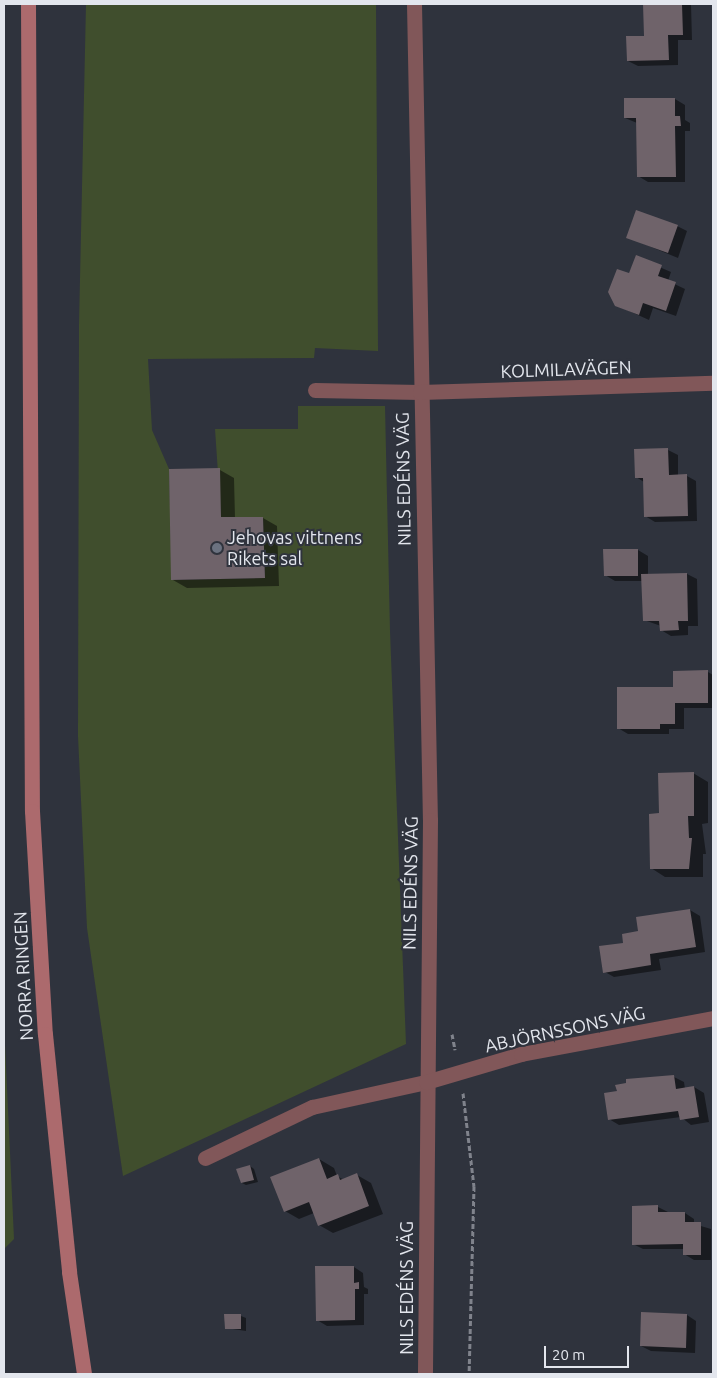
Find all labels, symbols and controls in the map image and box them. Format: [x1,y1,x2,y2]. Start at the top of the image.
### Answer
street label: KOLMILAVÄGEN [500,356,632,382]
street label: NILS EDÉNS VÄG [391,412,415,546]
place label: Jehovas vittnens Rikets sal [227,527,362,570]
marker: Jehovas vittnens Rikets sal [211,542,223,554]
street label: NILS EDÉNS VÄG [398,816,422,950]
street label: NORRA RINGEN [9,911,37,1041]
street label: ABJÖRNSSONS VÄG [483,1001,647,1057]
street label: NILS EDÉNS VÄG [395,1221,417,1355]
scale bar [547,1336,632,1368]
text: 20 m [552,1346,585,1363]

